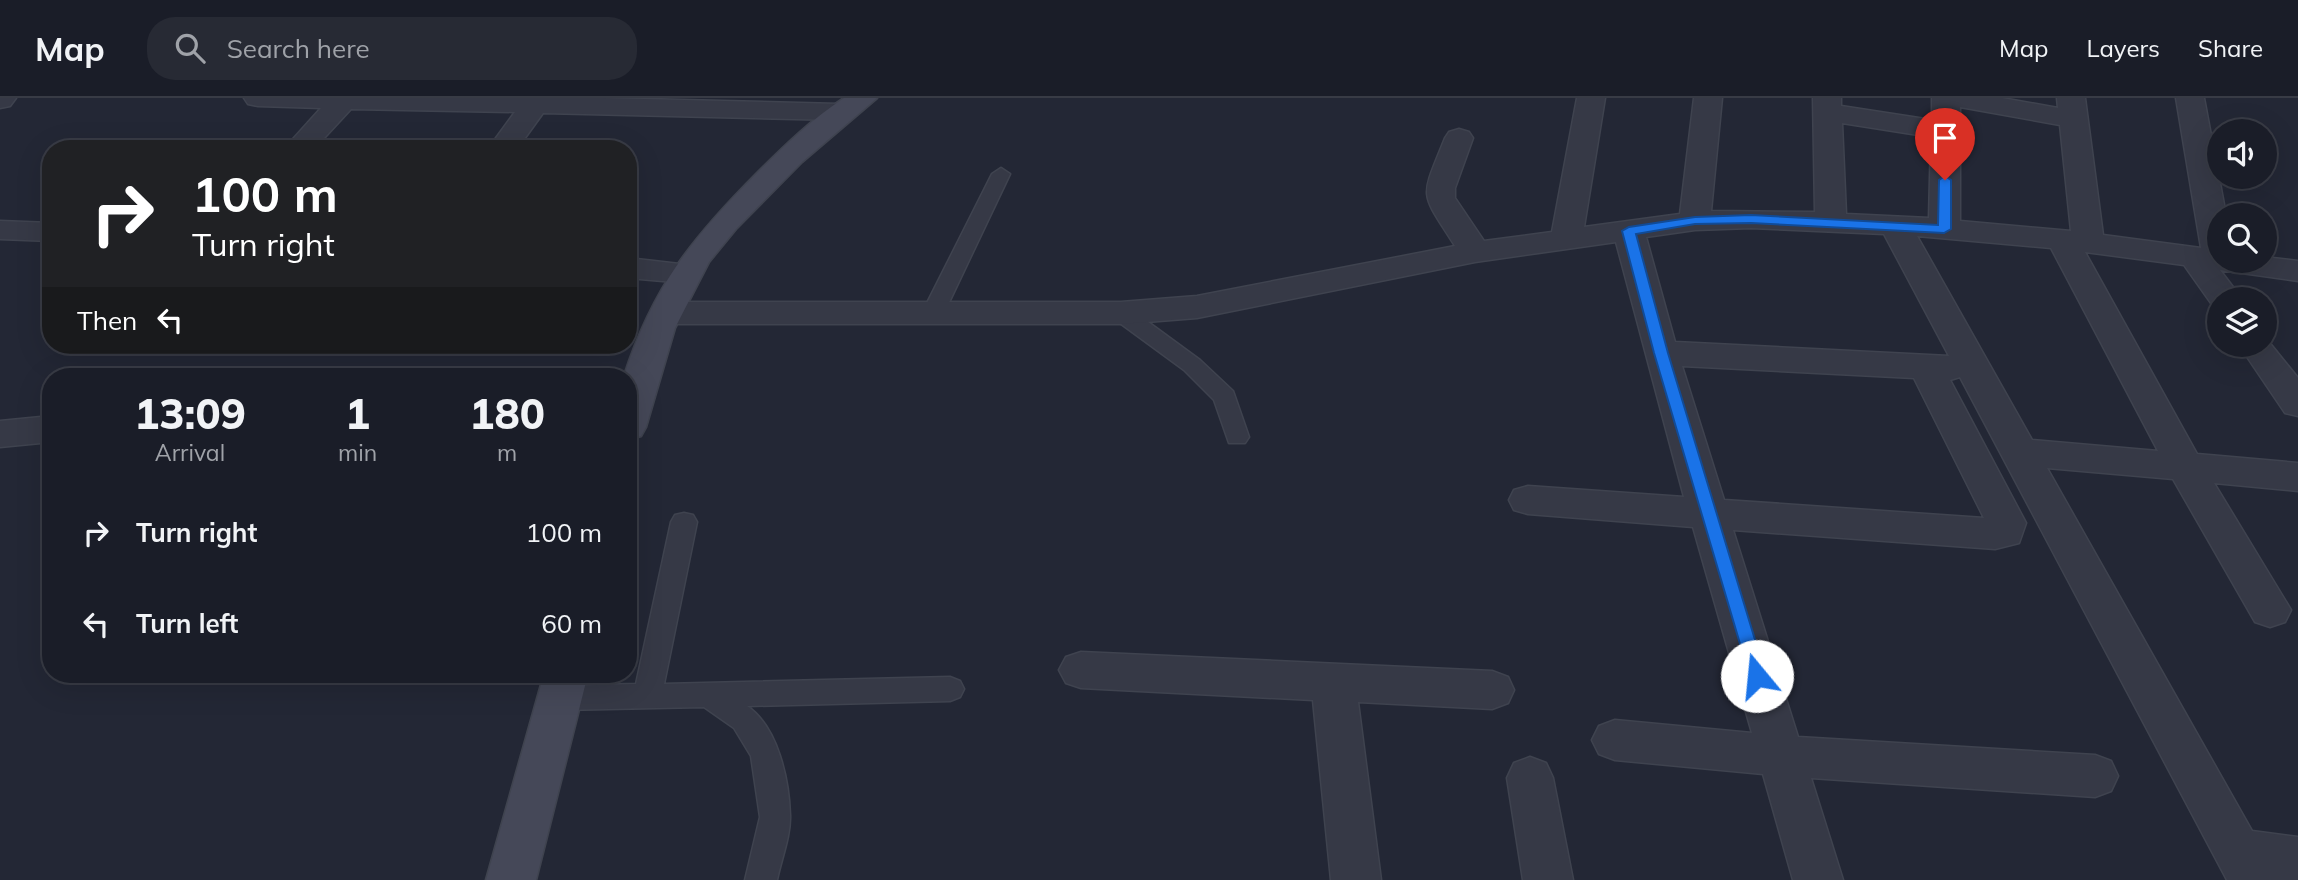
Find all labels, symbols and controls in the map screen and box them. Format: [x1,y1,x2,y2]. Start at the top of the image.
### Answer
search box [147,17,637,80]
text: Map [35,28,105,69]
icon: search [171,29,209,67]
text: Search here [227,32,370,65]
text: Map [1999,33,2048,63]
text: Layers [2086,33,2160,63]
text: Share [2198,33,2263,63]
pin [1915,108,1975,180]
icon: arrive [1926,119,1964,157]
map controls [2207,119,2277,357]
button: sound [2207,119,2277,189]
text: 100 m [192,163,338,224]
icon: right [77,168,168,259]
button: search [2207,203,2277,273]
text: Turn right [192,224,335,264]
button: layers [2207,287,2277,357]
icon: left [151,301,189,339]
text: Then [77,304,137,337]
text: 13:09 [134,387,246,440]
text: 1 [345,387,370,440]
text: 180 [469,387,545,440]
text: Arrival [155,438,225,467]
text: min [338,438,377,467]
text: m [497,438,517,467]
icon: right [77,514,115,552]
text: Turn right [136,516,257,549]
text: 100 m [526,516,602,549]
icon: left [77,605,115,643]
text: Turn left [136,607,238,640]
text: 60 m [541,607,602,640]
position arrow [1720,639,1794,713]

